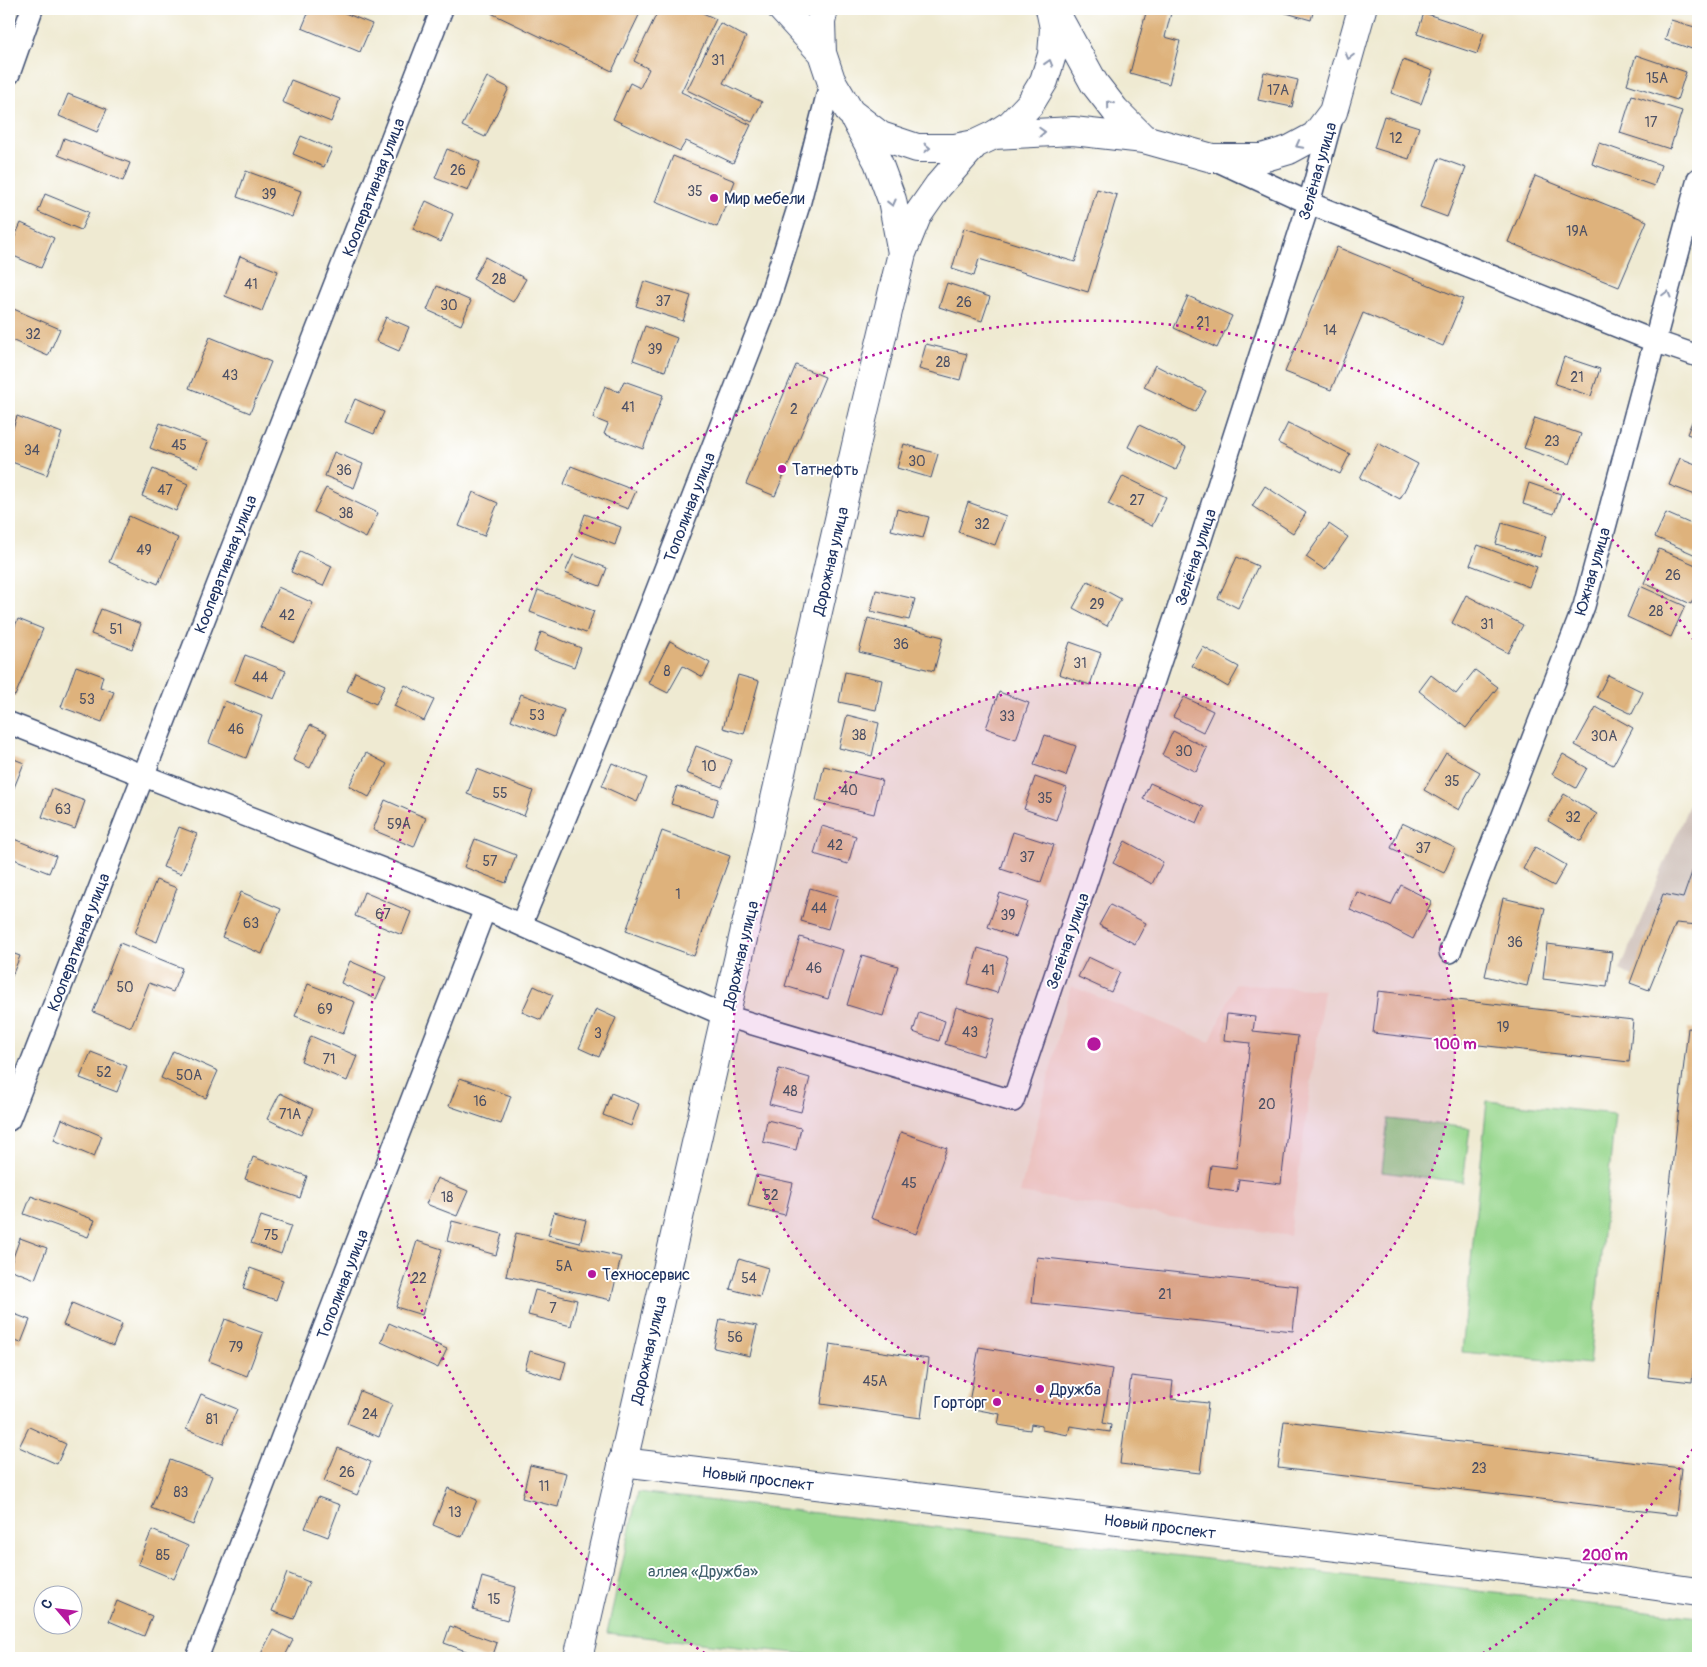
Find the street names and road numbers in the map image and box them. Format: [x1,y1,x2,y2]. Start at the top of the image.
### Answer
street label: Кооперативная улица [338,115,410,259]
street label: Зелёная улица [1294,120,1341,222]
street label: Тополиная улица [660,450,720,565]
street label: Кооперативная улица [190,492,262,636]
street label: Дорожная улица [809,505,853,618]
street label: Зелёная улица [1171,506,1221,608]
street label: Южная улица [1571,525,1615,617]
street label: Кооперативная улица [43,870,115,1014]
street label: Зелёная улица [1042,890,1094,992]
street label: Дорожная улица [719,899,763,1012]
street label: Тополиная улица [313,1227,373,1342]
street label: Дорожная улица [627,1294,671,1407]
street label: Новый проспект [701,1462,815,1496]
street label: Новый проспект [1103,1510,1217,1544]

